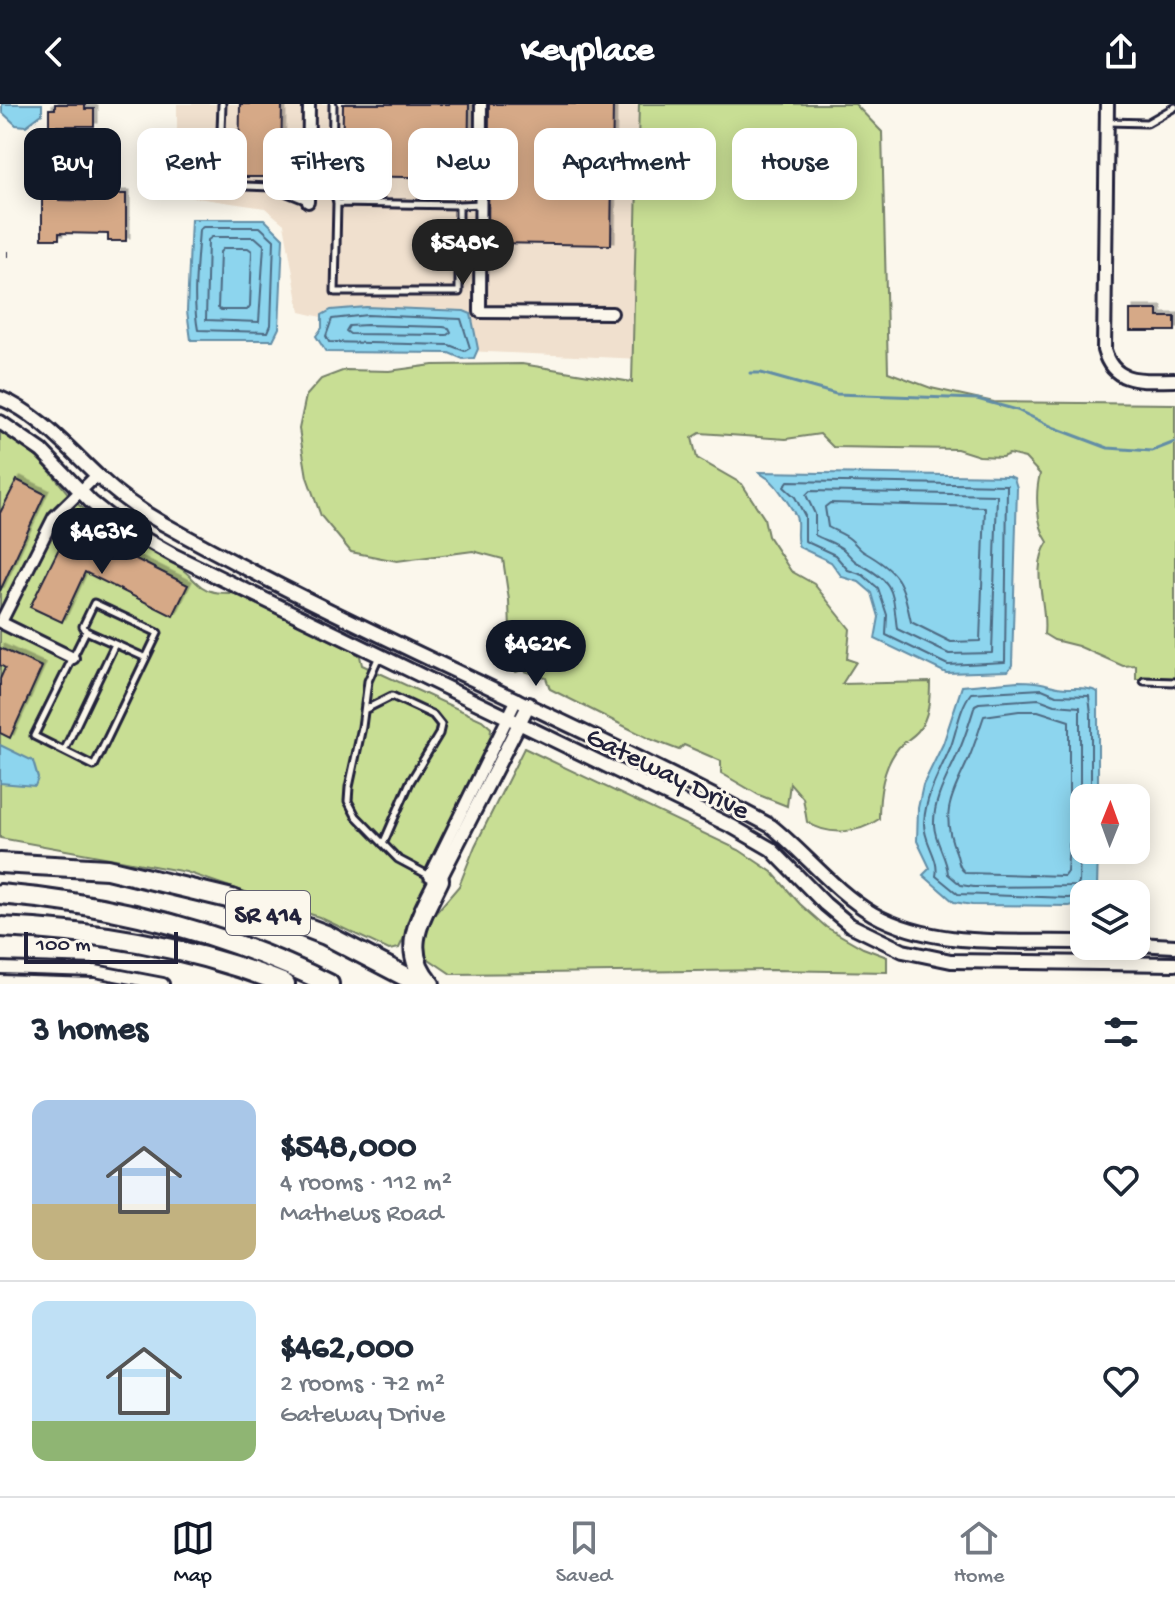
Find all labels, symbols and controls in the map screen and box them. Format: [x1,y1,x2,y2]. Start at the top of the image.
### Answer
icon: back [32,30,76,74]
icon: share [1099,30,1143,74]
text: Keyplace [521,31,654,74]
chip: Buy [24,128,121,200]
chip: Rent [137,128,247,200]
chip: Filters [263,128,392,200]
chip: New [408,128,518,200]
chip: Apartment [534,128,716,200]
chip: House [732,128,857,200]
pin: $548K [407,219,519,287]
text: $548K [430,229,496,260]
pin: $463K [46,508,158,576]
text: $463K [70,518,134,549]
pin: $462K [480,620,592,688]
text: $462K [504,630,568,661]
street label: Gateway Drive [580,721,755,829]
north arrow [1070,784,1150,864]
map controls [1070,784,1150,960]
button: layers [1070,880,1150,960]
road number: SR 414 [226,891,310,935]
scale bar [24,928,178,964]
text: 100 m [36,933,91,959]
icon: filters [1099,1010,1143,1054]
text: 3 homes [32,1012,148,1052]
text: $548,000 [280,1129,416,1169]
icon: home [96,1132,192,1228]
icon: heart [1099,1158,1143,1202]
text: 4 rooms · 112 m² [280,1169,452,1200]
text: Mathews Road [280,1200,443,1231]
text: $462,000 [280,1330,414,1370]
icon: home [96,1333,192,1429]
icon: heart [1099,1359,1143,1403]
text: 2 rooms · 72 m² [280,1370,445,1401]
text: Gateway Drive [280,1401,445,1432]
tab: Map [171,1516,215,1590]
tab: Saved [556,1516,612,1590]
tab: Home [953,1516,1004,1590]

